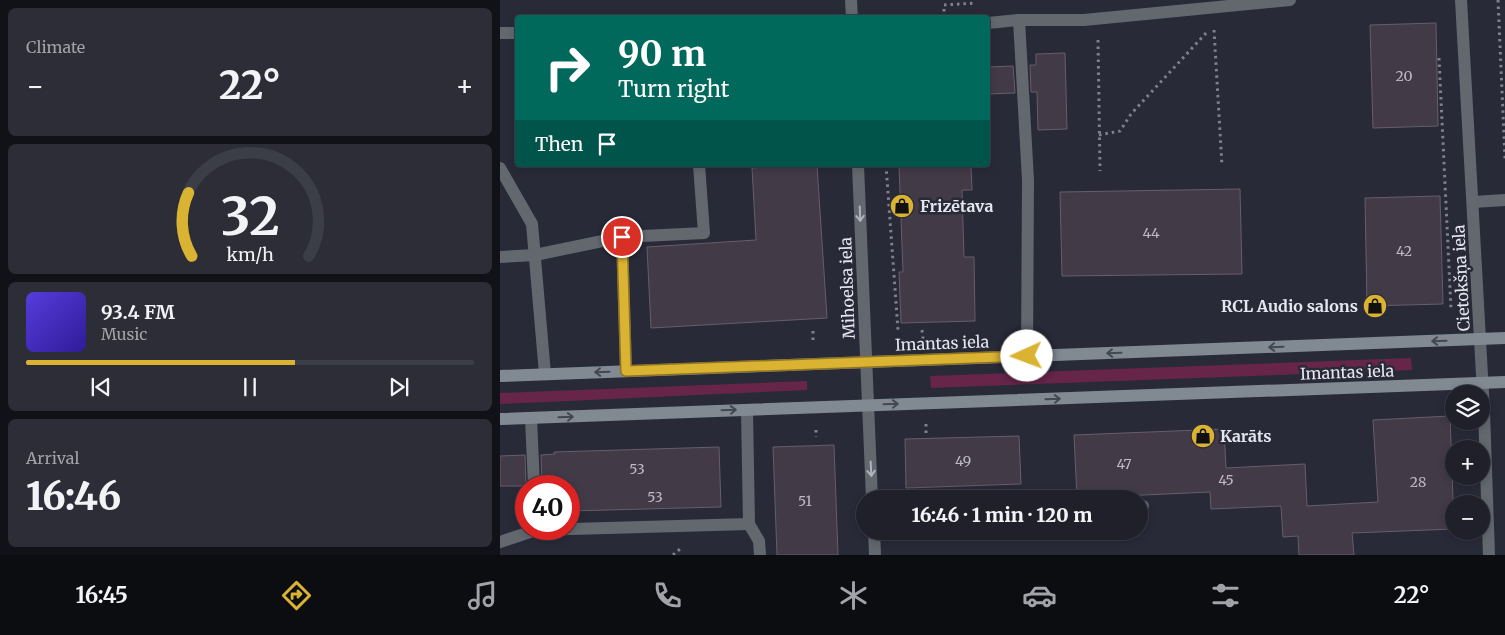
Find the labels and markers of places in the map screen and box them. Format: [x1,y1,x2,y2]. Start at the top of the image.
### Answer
shop icon: Frizētava [889,193,915,219]
place label: Frizētava [920,196,993,216]
pin [601,216,643,258]
shop icon: RCL Audio salons [1362,293,1388,319]
place label: RCL Audio salons [1221,296,1358,316]
shop icon: Karāts [1190,423,1216,449]
place label: Karāts [1220,426,1272,446]

